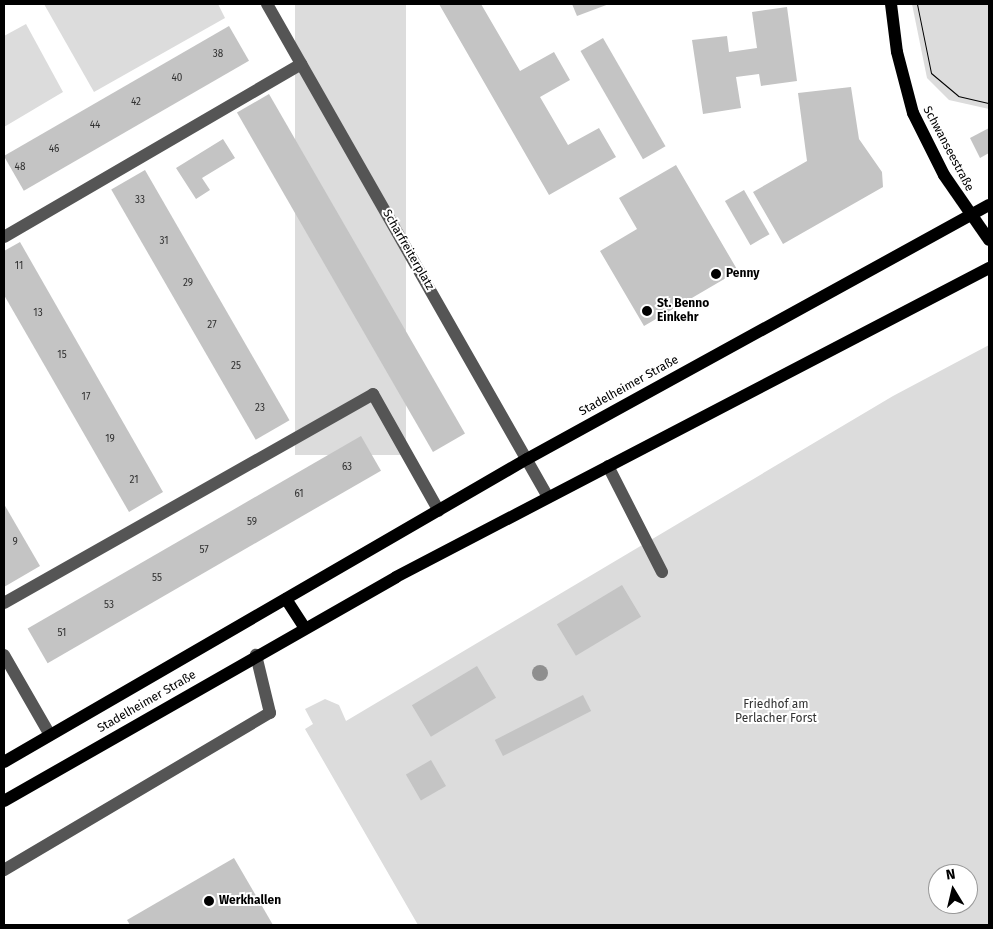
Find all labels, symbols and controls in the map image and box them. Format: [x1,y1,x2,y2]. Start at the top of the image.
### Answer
house number: 38 [213,49,223,61]
house number: 40 [172,73,182,85]
house number: 42 [131,97,141,109]
street label: Schwanseestraße [919,104,977,194]
house number: 44 [90,120,100,132]
house number: 46 [49,144,59,156]
house number: 48 [15,162,25,174]
house number: 33 [135,195,145,207]
street label: Scharfreiterplatz [379,207,437,293]
house number: 31 [159,236,169,248]
house number: 11 [15,261,23,273]
place label: Penny [726,267,759,281]
marker: Penny [710,268,722,280]
house number: 29 [183,278,193,290]
place label: St. Benno Einkehr [657,297,709,325]
marker: St. Benno Einkehr [641,305,653,317]
house number: 13 [33,308,43,320]
house number: 27 [207,320,217,332]
house number: 15 [57,350,67,362]
street label: Stadelheimer Straße [577,353,681,419]
house number: 25 [231,361,241,373]
house number: 17 [82,392,90,404]
house number: 23 [255,403,265,415]
house number: 19 [105,434,115,446]
house number: 63 [342,462,352,474]
house number: 21 [129,475,139,487]
house number: 61 [294,489,304,501]
house number: 59 [247,517,257,529]
house number: 9 [12,537,18,549]
house number: 57 [199,545,209,557]
house number: 55 [152,573,162,585]
house number: 53 [104,600,114,612]
house number: 51 [58,628,66,640]
street label: Stadelheimer Straße [95,668,199,736]
park label: Friedhof am Perlacher Forst [735,698,817,726]
north arrow [928,864,978,914]
text: N [945,866,957,884]
place label: Werkhallen [219,894,281,908]
marker: Werkhallen [203,895,215,907]

